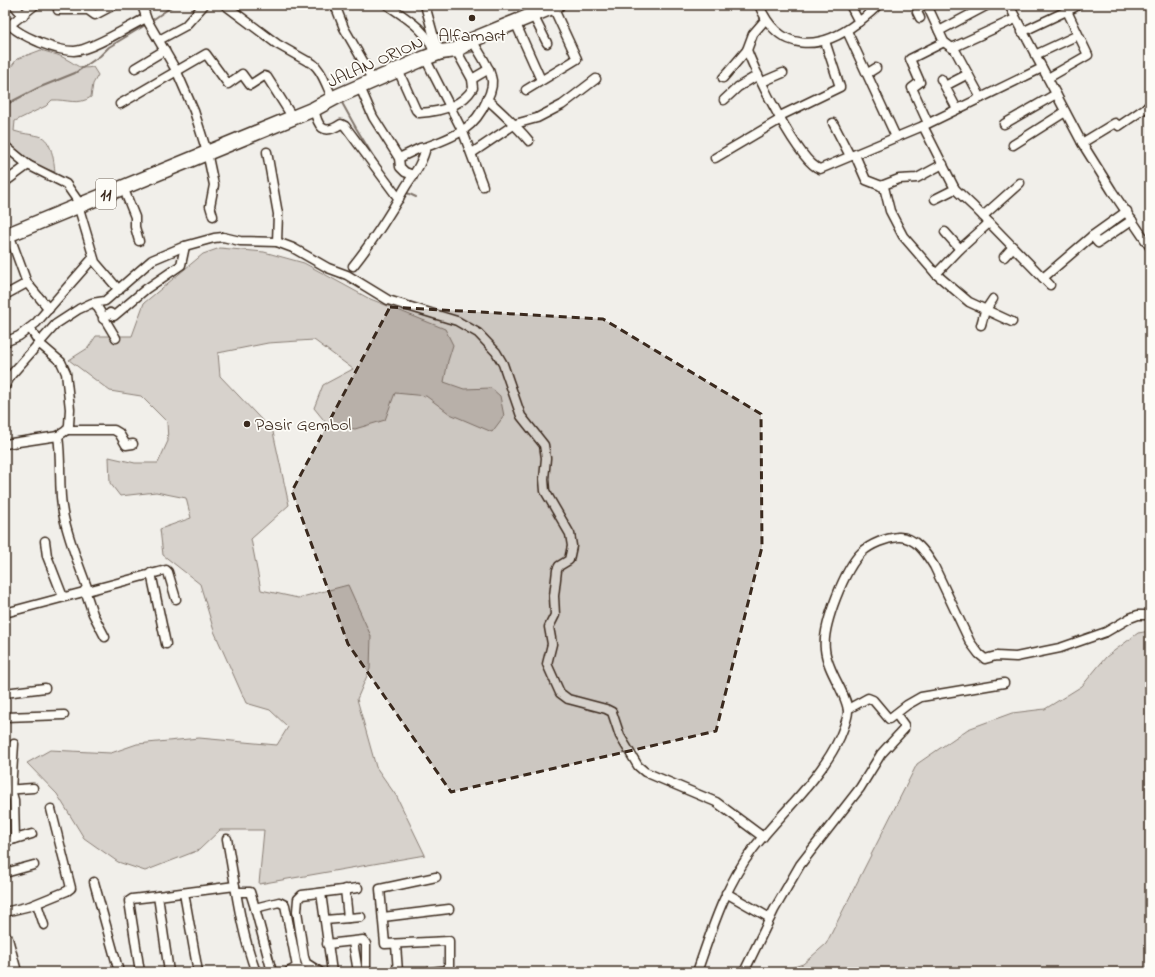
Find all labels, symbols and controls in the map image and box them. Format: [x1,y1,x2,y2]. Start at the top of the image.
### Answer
marker: Alfamart [467,13,477,23]
place label: Alfamart [438,24,506,50]
street label: JALAN ORION [323,30,428,96]
road number: 11 [96,179,116,209]
place label: Pasir Gembol [255,413,351,439]
marker: Pasir Gembol [242,419,252,429]

